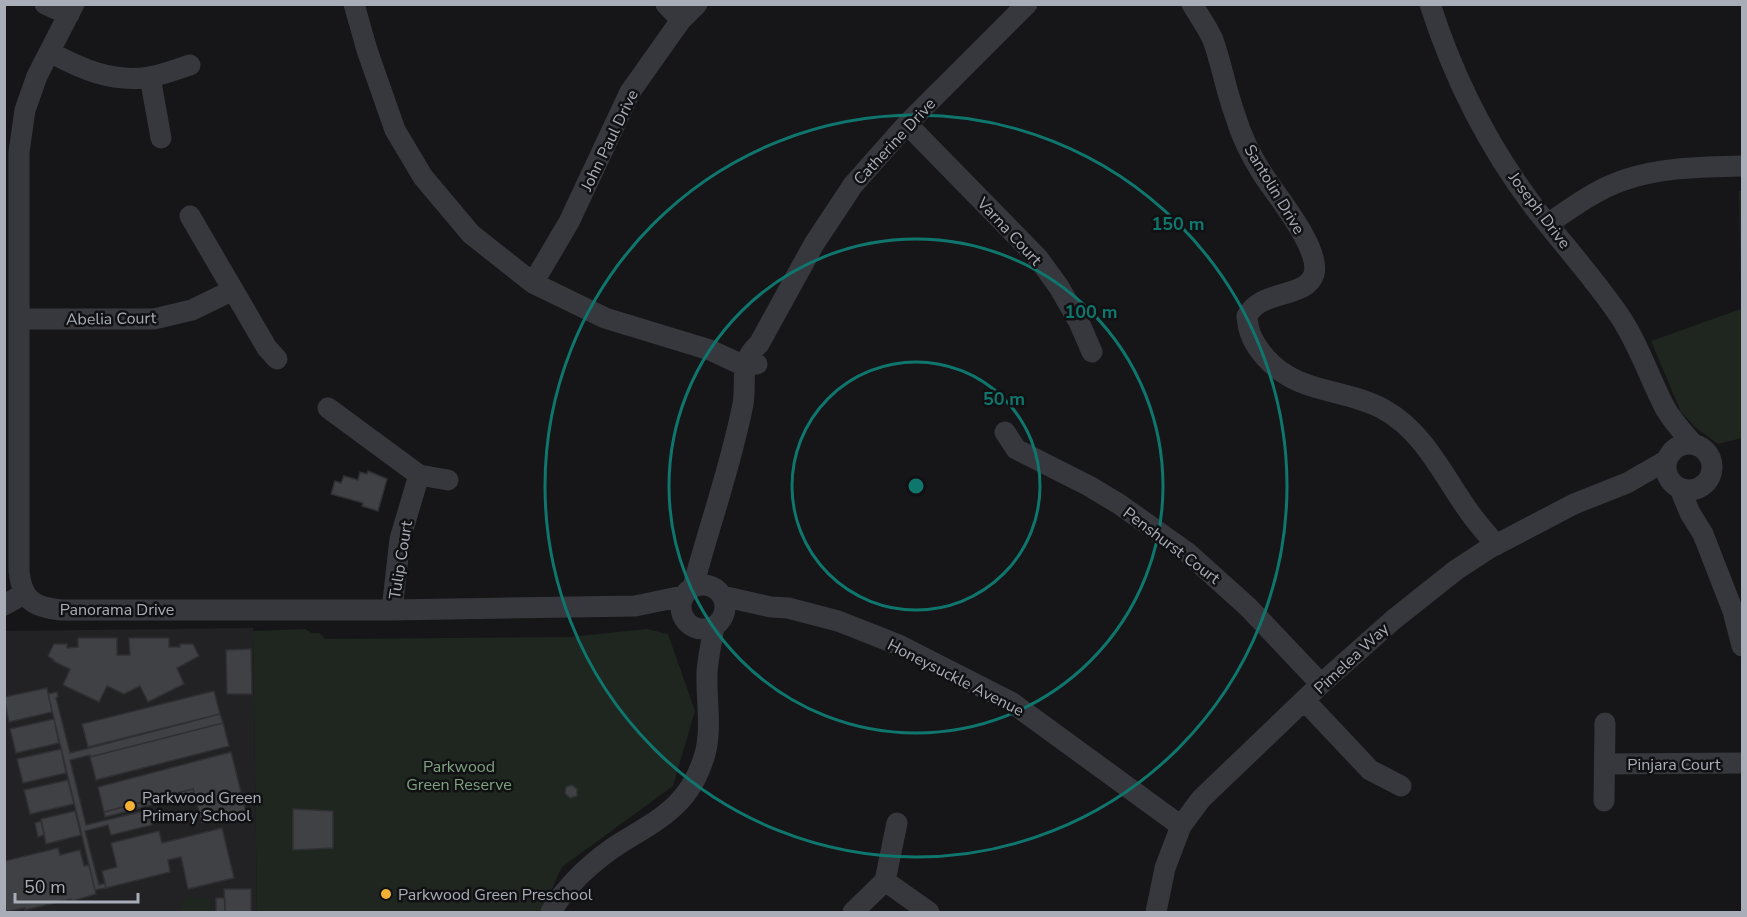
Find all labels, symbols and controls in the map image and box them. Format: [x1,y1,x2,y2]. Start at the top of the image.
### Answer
street label: John Paul Drive [575,86,644,196]
street label: Catherine Drive [849,93,941,190]
street label: Santolin Drive [1239,140,1310,239]
street label: Joseph Drive [1503,167,1575,253]
street label: Varna Court [971,192,1047,271]
text: 150 m [1151,212,1205,236]
text: 100 m [1064,300,1118,324]
street label: Abelia Court [66,307,157,331]
text: 50 m [983,387,1025,411]
centre of rings [906,476,926,496]
street label: Penshurst Court [1118,502,1225,590]
street label: Tulip Court [384,519,418,601]
street label: Panorama Drive [60,599,174,621]
street label: Pimelea Way [1309,618,1395,699]
street label: Honeysuckle Avenue [884,634,1028,722]
street label: Pinjara Court [1627,754,1721,776]
park label: Parkwood Green Reserve [406,756,512,796]
place label: Parkwood Green Primary School [142,787,262,827]
marker: Parkwood Green Primary School [123,799,137,813]
scale bar [15,866,138,904]
text: 50 m [24,875,66,899]
place label: Parkwood Green Preschool [398,884,593,906]
marker: Parkwood Green Preschool [379,887,393,901]

